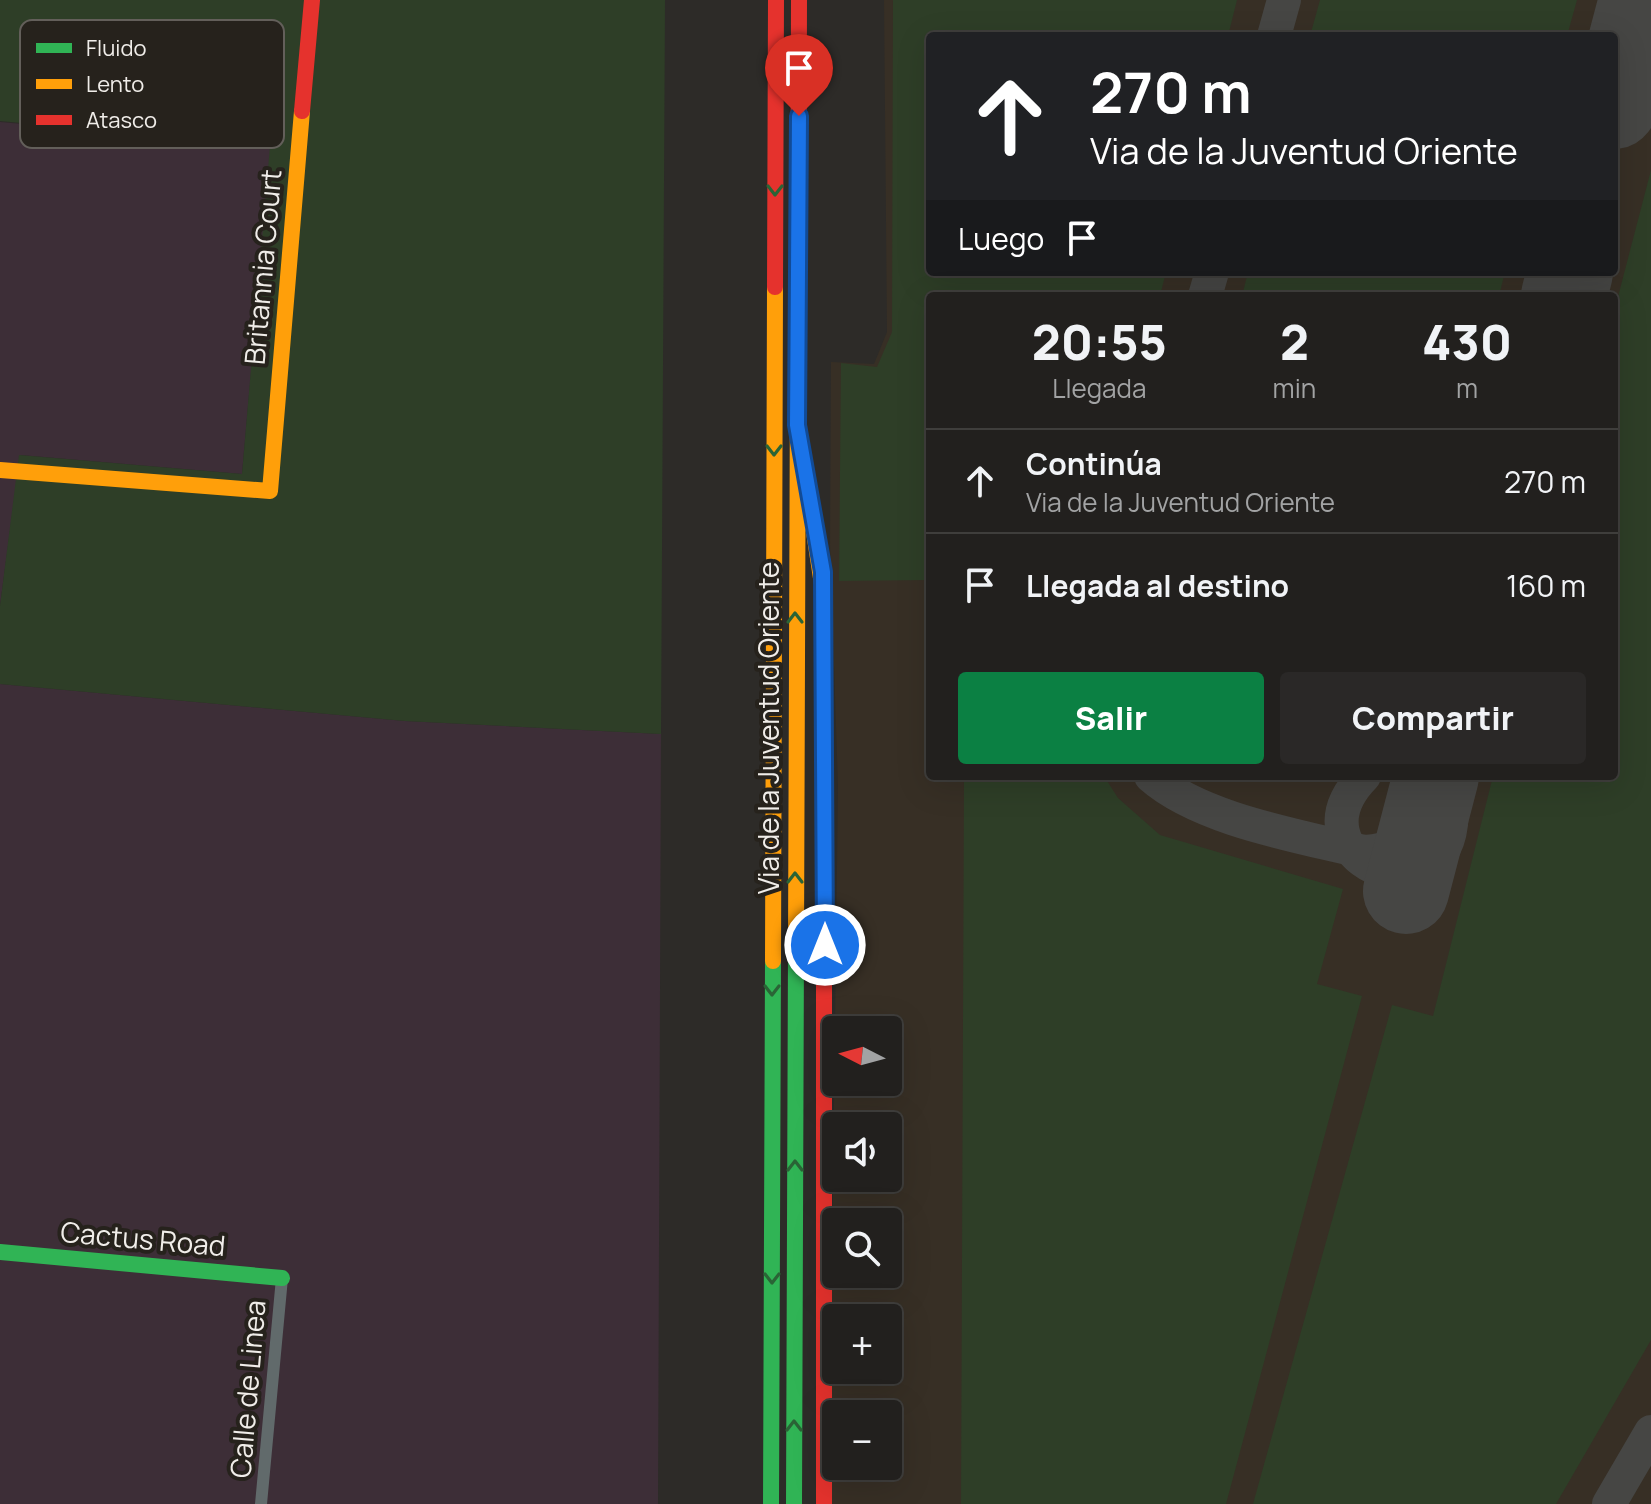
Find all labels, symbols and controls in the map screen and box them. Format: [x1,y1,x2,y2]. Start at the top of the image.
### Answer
legend [20,20,284,148]
text: Fluido [86,33,146,63]
pin [765,34,833,116]
icon: arrive [777,46,821,90]
text: 270 m [1090,53,1252,130]
icon: ahead [958,64,1062,168]
text: Lento [86,69,144,99]
text: Atasco [86,105,157,135]
text: Via de la Juventud Oriente [1090,126,1518,175]
street label: Britannia Court [235,168,289,366]
one-way arrow [766,184,784,197]
icon: arrive [1060,216,1104,260]
text: Luego [958,218,1044,259]
text: 20:55 [1032,309,1167,374]
text: 2 [1280,309,1309,374]
text: 430 [1422,309,1512,374]
text: Llegada [1052,370,1146,406]
text: min [1273,370,1316,406]
text: m [1456,370,1478,406]
text: Continúa [1026,443,1162,484]
one-way arrow [765,444,782,457]
icon: ahead [958,459,1002,503]
text: 270 m [1504,461,1586,502]
text: Via de la Juventud Oriente [1026,484,1335,520]
street label: Via de la Juventud Oriente [749,562,787,894]
icon: arrive [958,563,1002,607]
text: Llegada al destino [1026,565,1289,606]
text: 160 m [1506,565,1586,606]
one-way arrow [786,611,804,624]
button: Salir [958,672,1264,764]
button: Compartir [1280,672,1586,764]
one-way arrow [786,871,804,884]
position arrow [783,903,867,987]
one-way arrow [763,984,781,997]
north arrow [822,1016,902,1096]
map controls [822,1016,902,1480]
button: sound [822,1112,902,1192]
one-way arrow [786,1159,804,1172]
button: search [822,1208,902,1288]
street label: Cactus Road [59,1212,227,1264]
one-way arrow [763,1272,781,1285]
street label: Calle de Linea [220,1298,274,1479]
button: + [822,1304,902,1384]
button: − [822,1400,902,1480]
one-way arrow [785,1419,803,1432]

